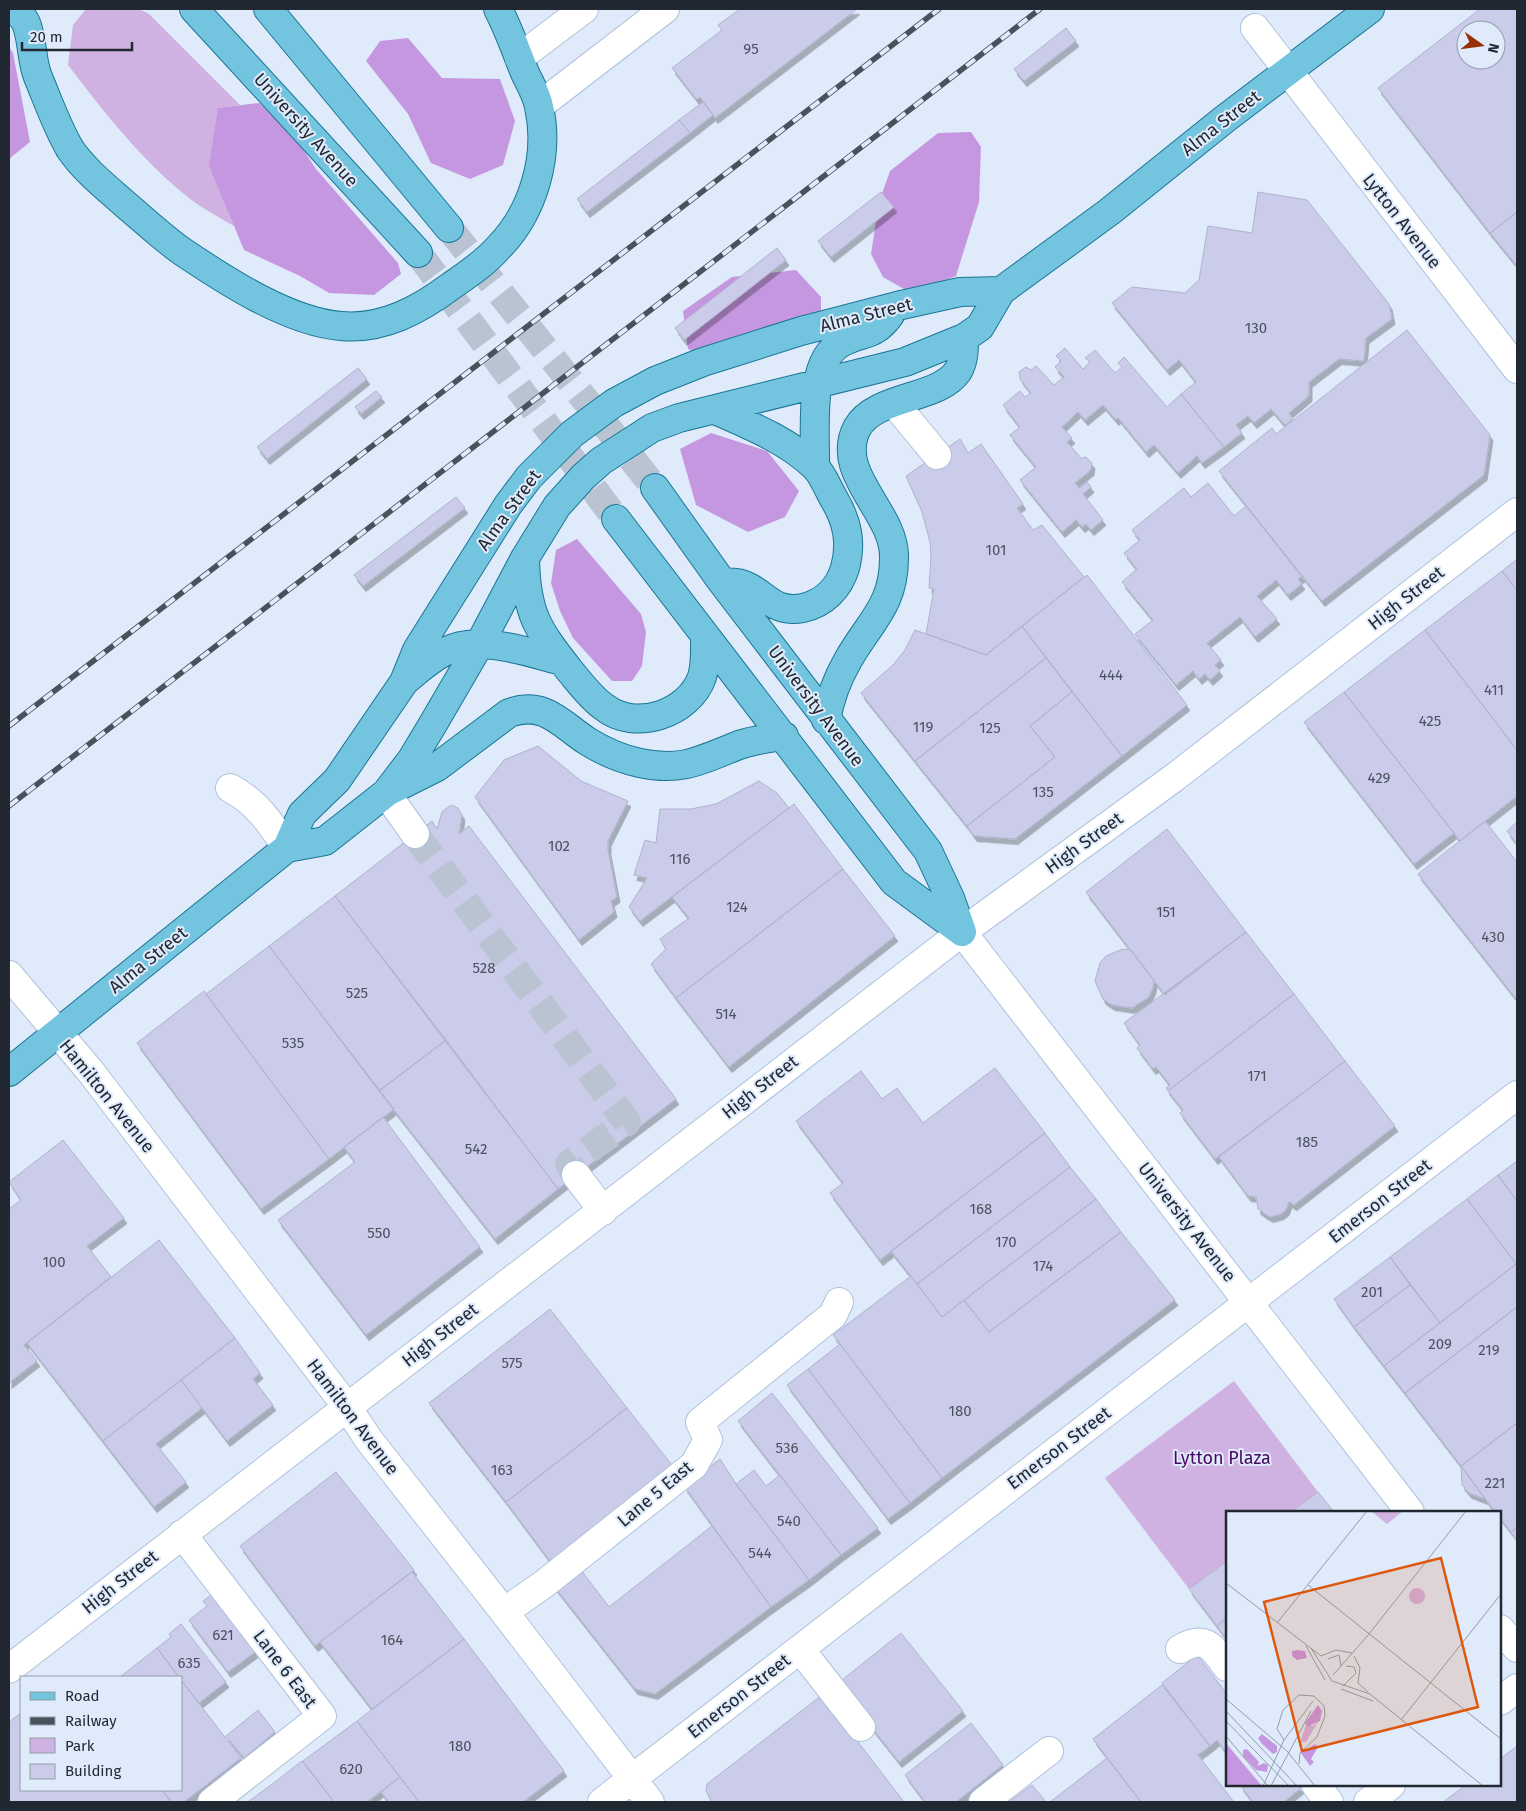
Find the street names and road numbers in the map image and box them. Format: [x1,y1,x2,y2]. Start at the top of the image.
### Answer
street label: University Avenue [249,68,363,192]
street label: Alma Street [1177,85,1265,161]
street label: Lytton Avenue [1358,169,1446,273]
street label: Alma Street [818,293,915,337]
street label: Alma Street [472,465,546,555]
street label: High Street [1363,561,1449,635]
street label: University Avenue [763,641,869,771]
street label: High Street [1041,807,1128,879]
street label: Alma Street [104,921,192,998]
street label: Hamilton Avenue [55,1035,159,1157]
street label: High Street [717,1050,803,1124]
street label: Emerson Street [1324,1154,1436,1248]
street label: University Avenue [1133,1158,1241,1286]
street label: High Street [397,1298,483,1372]
street label: Hamilton Avenue [302,1355,404,1479]
street label: Emerson Street [1003,1401,1116,1494]
street label: Lane 5 East [613,1456,697,1532]
street label: High Street [77,1545,163,1619]
street label: Lane 6 East [249,1626,322,1713]
street label: Emerson Street [683,1649,795,1743]

